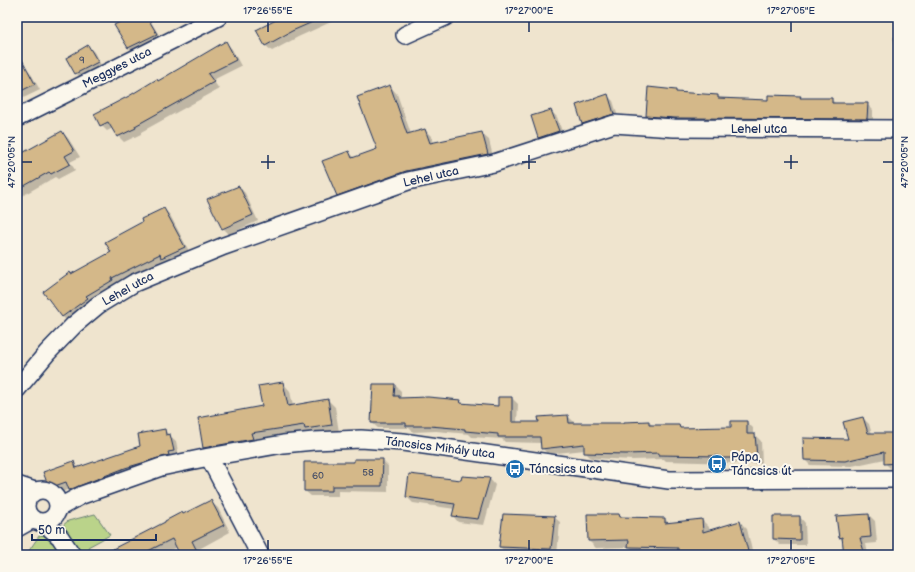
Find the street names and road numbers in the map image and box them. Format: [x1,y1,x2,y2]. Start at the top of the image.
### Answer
street label: Meggyes utca [80,44,154,92]
street label: Lehel utca [731,122,787,137]
street label: Lehel utca [402,163,460,191]
street label: Lehel utca [100,269,157,309]
street label: Táncsics Mihály utca [384,434,496,462]

